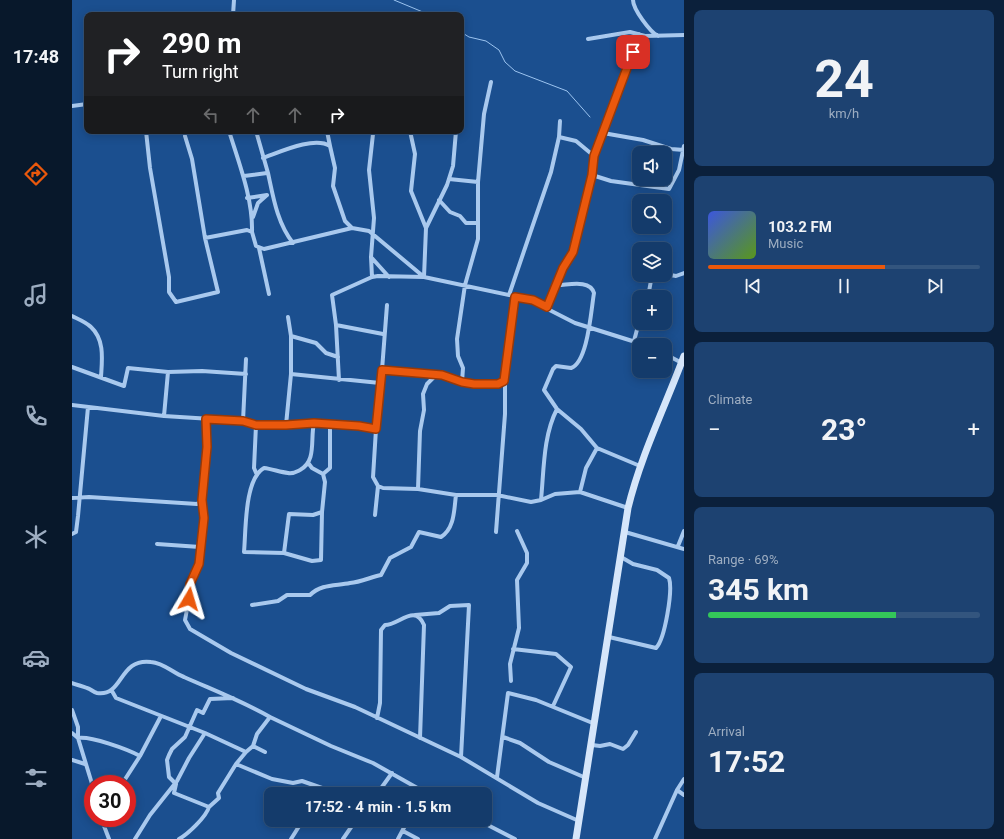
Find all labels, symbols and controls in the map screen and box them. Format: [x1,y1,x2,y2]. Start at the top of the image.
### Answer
text: 290 m [162,27,241,60]
icon: right [96,28,148,80]
pin [616,35,650,69]
icon: arrive [622,41,644,63]
text: 17:48 [13,46,59,67]
text: 24 [814,49,874,110]
text: Turn right [162,61,239,82]
icon: left [200,104,222,126]
icon: ahead [242,104,264,126]
icon: ahead [284,104,306,126]
icon: right [326,104,348,126]
text: km/h [829,106,859,121]
map controls [632,146,672,378]
button: sound [632,146,672,186]
icon: directions [22,160,50,188]
button: search [632,194,672,234]
text: 103.2 FM [768,218,832,236]
text: Music [768,236,803,251]
button: layers [632,242,672,282]
icon: previous [742,275,764,297]
icon: pause [833,275,855,297]
icon: next [924,275,946,297]
icon: music [22,281,50,309]
button: + [632,290,672,330]
button: − [632,338,672,378]
text: Climate [708,392,752,407]
icon: phone [22,402,50,430]
text: 23° [821,412,867,447]
text: − [708,417,721,442]
text: + [968,417,980,442]
icon: climate [22,523,50,551]
text: Range · 69% [708,552,778,567]
text: 345 km [708,572,809,607]
position arrow [168,578,210,620]
icon: car [22,644,50,672]
text: Arrival [708,724,745,739]
text: 17:52 [708,744,785,779]
icon: filters [22,764,50,792]
speed limit sign: 30 [84,775,136,827]
text: 17:52 · 4 min · 1.5 km [305,798,451,816]

